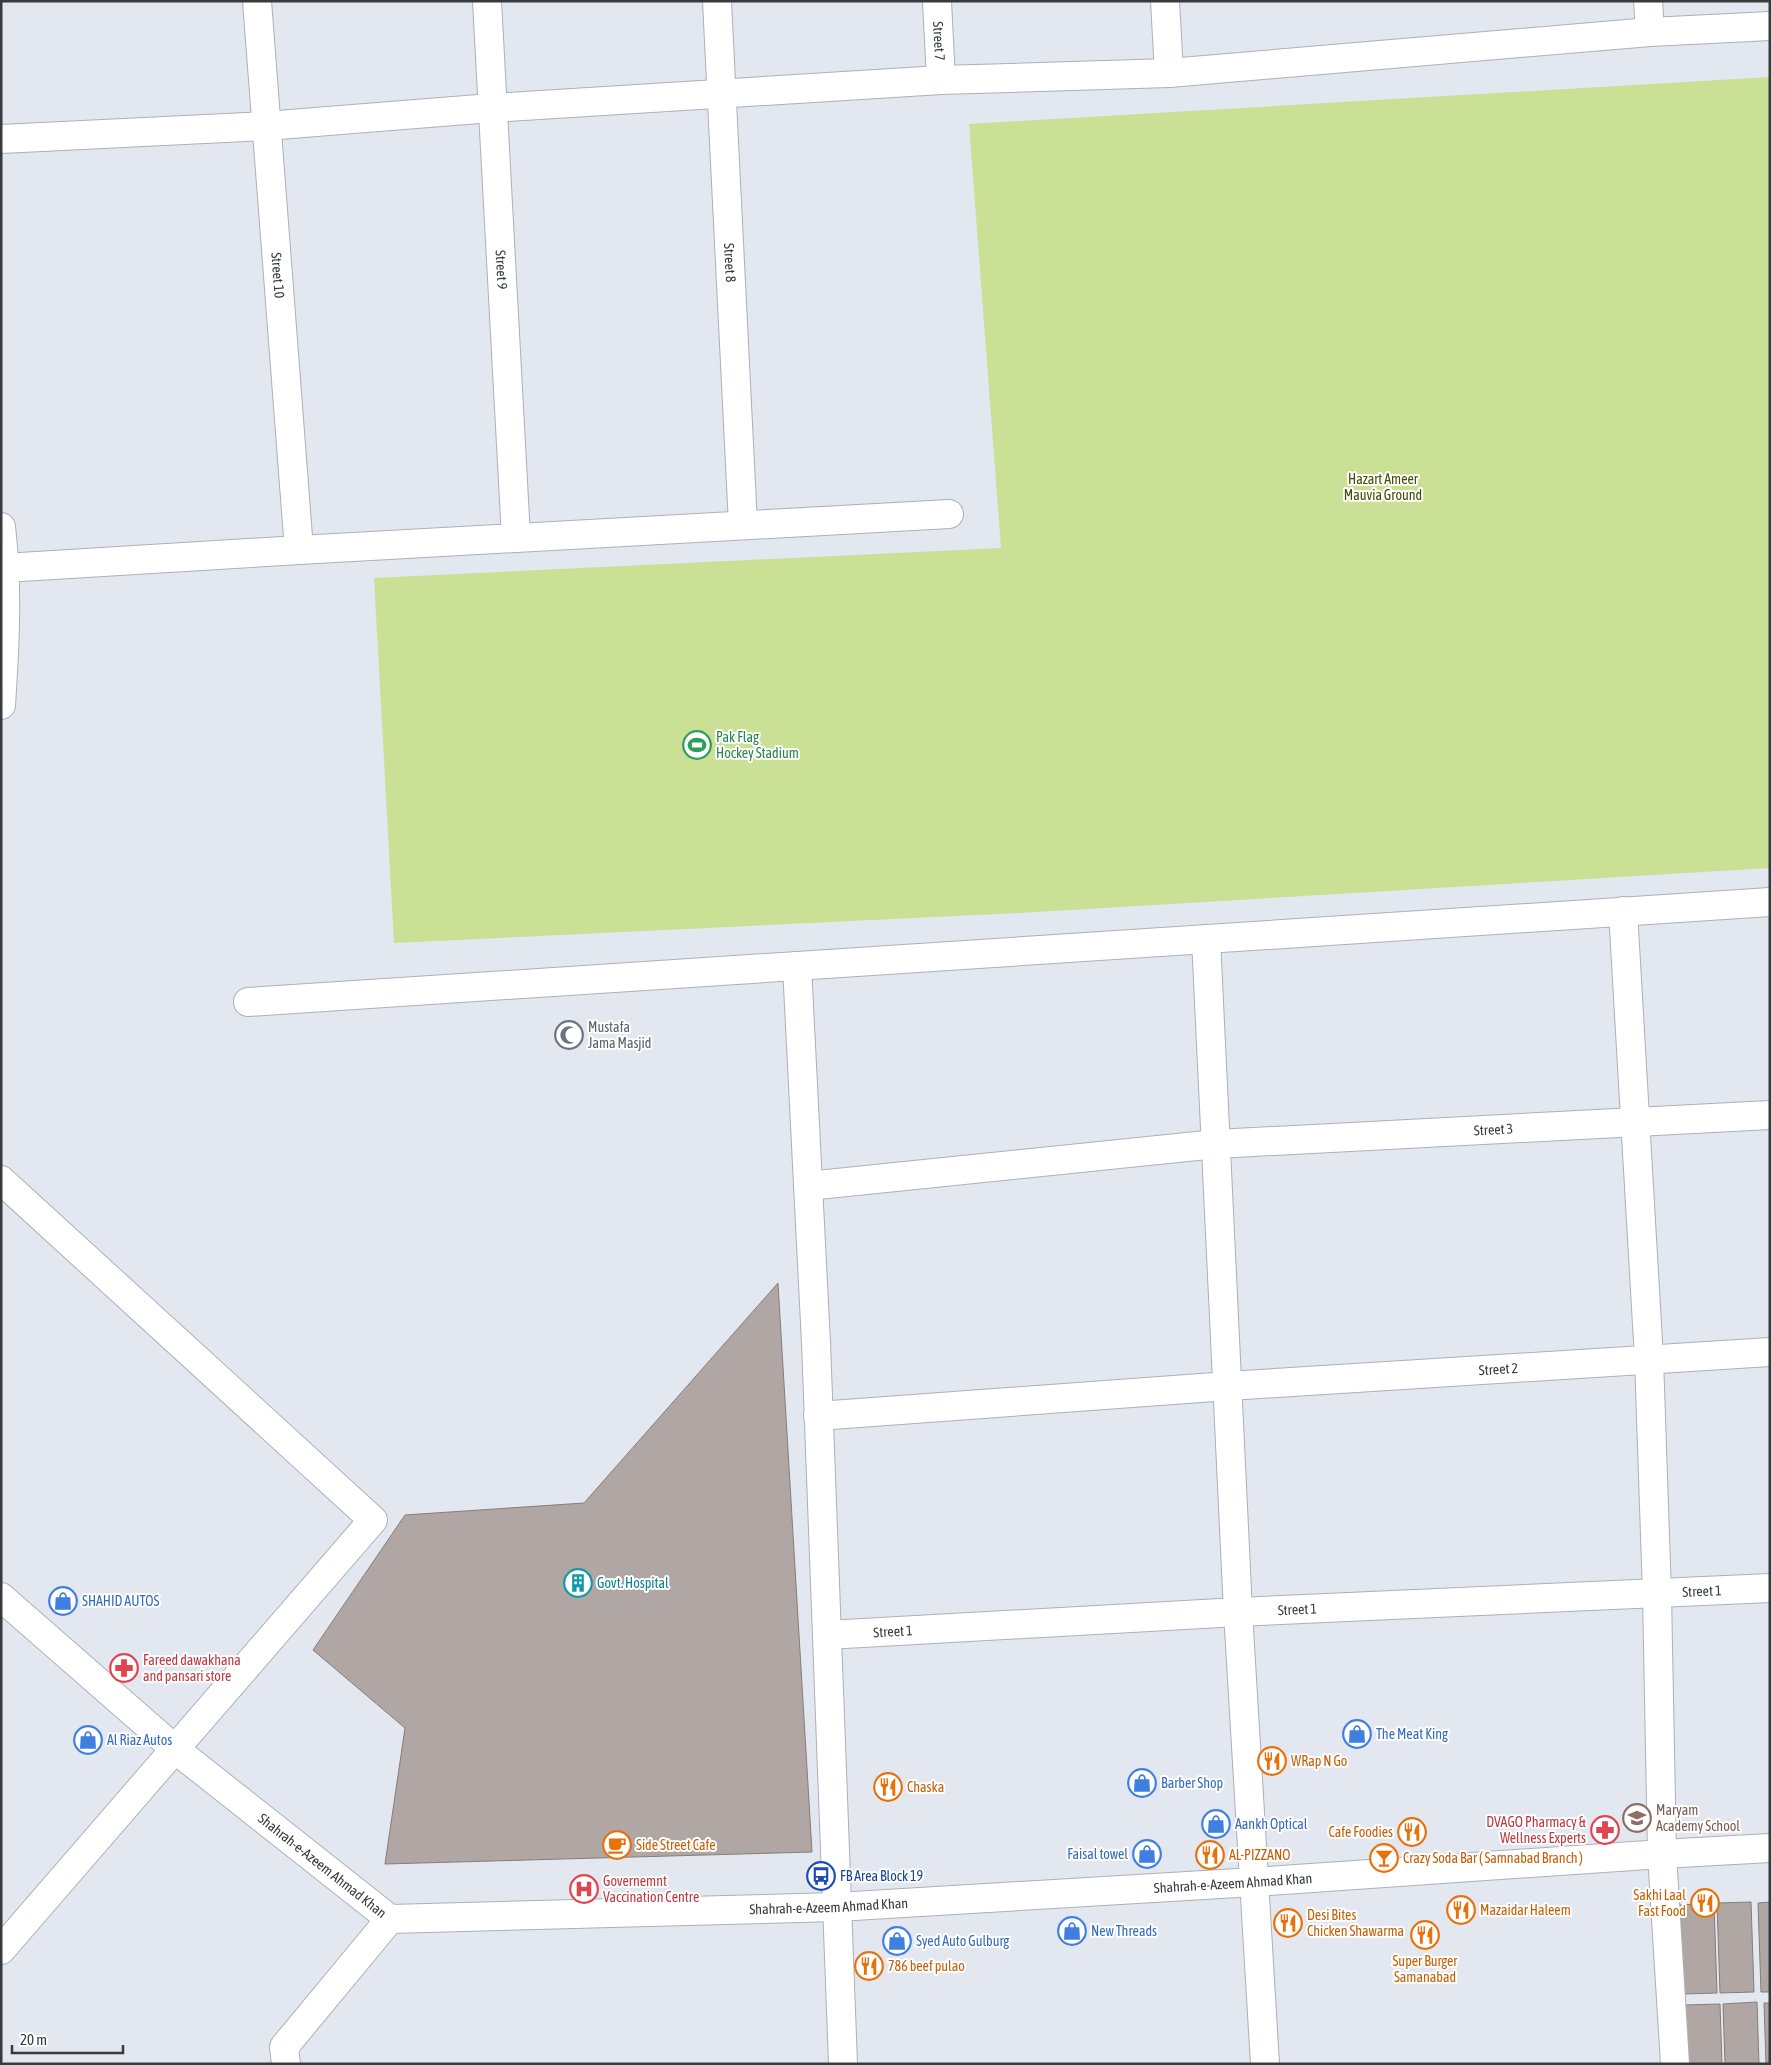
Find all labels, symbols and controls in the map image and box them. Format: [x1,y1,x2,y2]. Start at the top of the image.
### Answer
street label: Street 7 [930,21,948,61]
street label: Street 8 [721,243,739,283]
street label: Street 9 [492,250,511,290]
street label: Street 10 [268,252,288,299]
park label: Hazart Ameer Mauvia Ground [1344,471,1422,503]
place label: Pak Flag Hockey Stadium [716,729,799,761]
sports icon: Pak Flag Hockey Stadium [682,730,712,760]
place label: Mustafa Jama Masjid [588,1019,651,1051]
mosque icon: Mustafa Jama Masjid [554,1020,584,1050]
street label: Street 3 [1473,1120,1514,1138]
street label: Street 2 [1478,1360,1518,1378]
building icon: Govt. Hospital [563,1568,593,1598]
place label: Govt. Hospital [597,1575,669,1591]
street label: Street 1 [1682,1582,1722,1600]
shop icon: SHAHID AUTOS [48,1586,78,1616]
place label: SHAHID AUTOS [82,1593,159,1609]
street label: Street 1 [1277,1600,1317,1618]
street label: Street 1 [873,1622,913,1640]
place label: Fareed dawakhana and pansari store [143,1652,241,1684]
pharmacy icon: Fareed dawakhana and pansari store [109,1653,139,1683]
shop icon: The Meat King [1342,1719,1372,1749]
shop icon: Al Riaz Autos [73,1725,103,1755]
place label: The Meat King [1376,1726,1448,1742]
place label: Al Riaz Autos [107,1732,172,1748]
restaurant icon: WRap N Go [1257,1746,1287,1776]
place label: WRap N Go [1291,1753,1347,1769]
shop icon: Barber Shop [1127,1768,1157,1798]
restaurant icon: Chaska [873,1772,903,1802]
place label: Barber Shop [1161,1775,1224,1791]
place label: Chaska [907,1779,944,1795]
place label: Maryam Academy School [1656,1802,1740,1834]
school or university icon: Maryam Academy School [1622,1803,1652,1833]
shop icon: Aankh Optical [1201,1809,1231,1839]
street label: Shahrah-e-Azeem Ahmad Khan [255,1810,390,1921]
place label: DVAGO Pharmacy & Wellness Experts [1486,1814,1587,1846]
pharmacy icon: DVAGO Pharmacy & Wellness Experts [1590,1815,1620,1845]
place label: Aankh Optical [1235,1816,1308,1832]
restaurant icon: Cafe Foodies [1397,1817,1427,1847]
place label: Cafe Foodies [1328,1824,1393,1840]
cafe icon: Side Street Cafe [602,1830,632,1860]
place label: Side Street Cafe [636,1837,716,1853]
shop icon: Faisal towel [1132,1839,1162,1869]
restaurant icon: AL-PIZZANO [1195,1840,1225,1870]
bar icon: Crazy Soda Bar ( Samnabad Branch ) [1369,1843,1399,1873]
place label: Faisal towel [1067,1846,1128,1862]
place label: AL-PIZZANO [1229,1847,1290,1863]
place label: Crazy Soda Bar ( Samnabad Branch ) [1403,1850,1583,1866]
bus stop icon: FB Area Block 19 [806,1861,836,1891]
place label: FB Area Block 19 [840,1868,923,1884]
street label: Shahrah-e-Azeem Ahmad Khan [1153,1870,1313,1896]
place label: Governemnt Vaccination Centre [603,1873,699,1905]
hospital icon: Governemnt Vaccination Centre [569,1874,599,1904]
place label: Sakhi Laal Fast Food [1633,1887,1686,1919]
restaurant icon: Sakhi Laal Fast Food [1690,1888,1720,1918]
street label: Shahrah-e-Azeem Ahmad Khan [749,1895,908,1917]
restaurant icon: Mazaidar Haleem [1446,1895,1476,1925]
place label: Mazaidar Haleem [1480,1902,1571,1918]
place label: Desi Bites Chicken Shawarma [1307,1907,1404,1939]
restaurant icon: Desi Bites Chicken Shawarma [1273,1908,1303,1938]
shop icon: New Threads [1057,1916,1087,1946]
restaurant icon: Super Burger Samanabad [1410,1920,1440,1950]
place label: New Threads [1091,1923,1157,1939]
shop icon: Syed Auto Gulburg [882,1926,912,1956]
place label: Syed Auto Gulburg [916,1933,1009,1949]
restaurant icon: 786 beef pulao [854,1951,884,1981]
place label: Super Burger Samanabad [1392,1953,1458,1985]
place label: 786 beef pulao [888,1958,965,1974]
scale bar [12,2022,124,2054]
text: 20 m [20,2031,47,2048]

